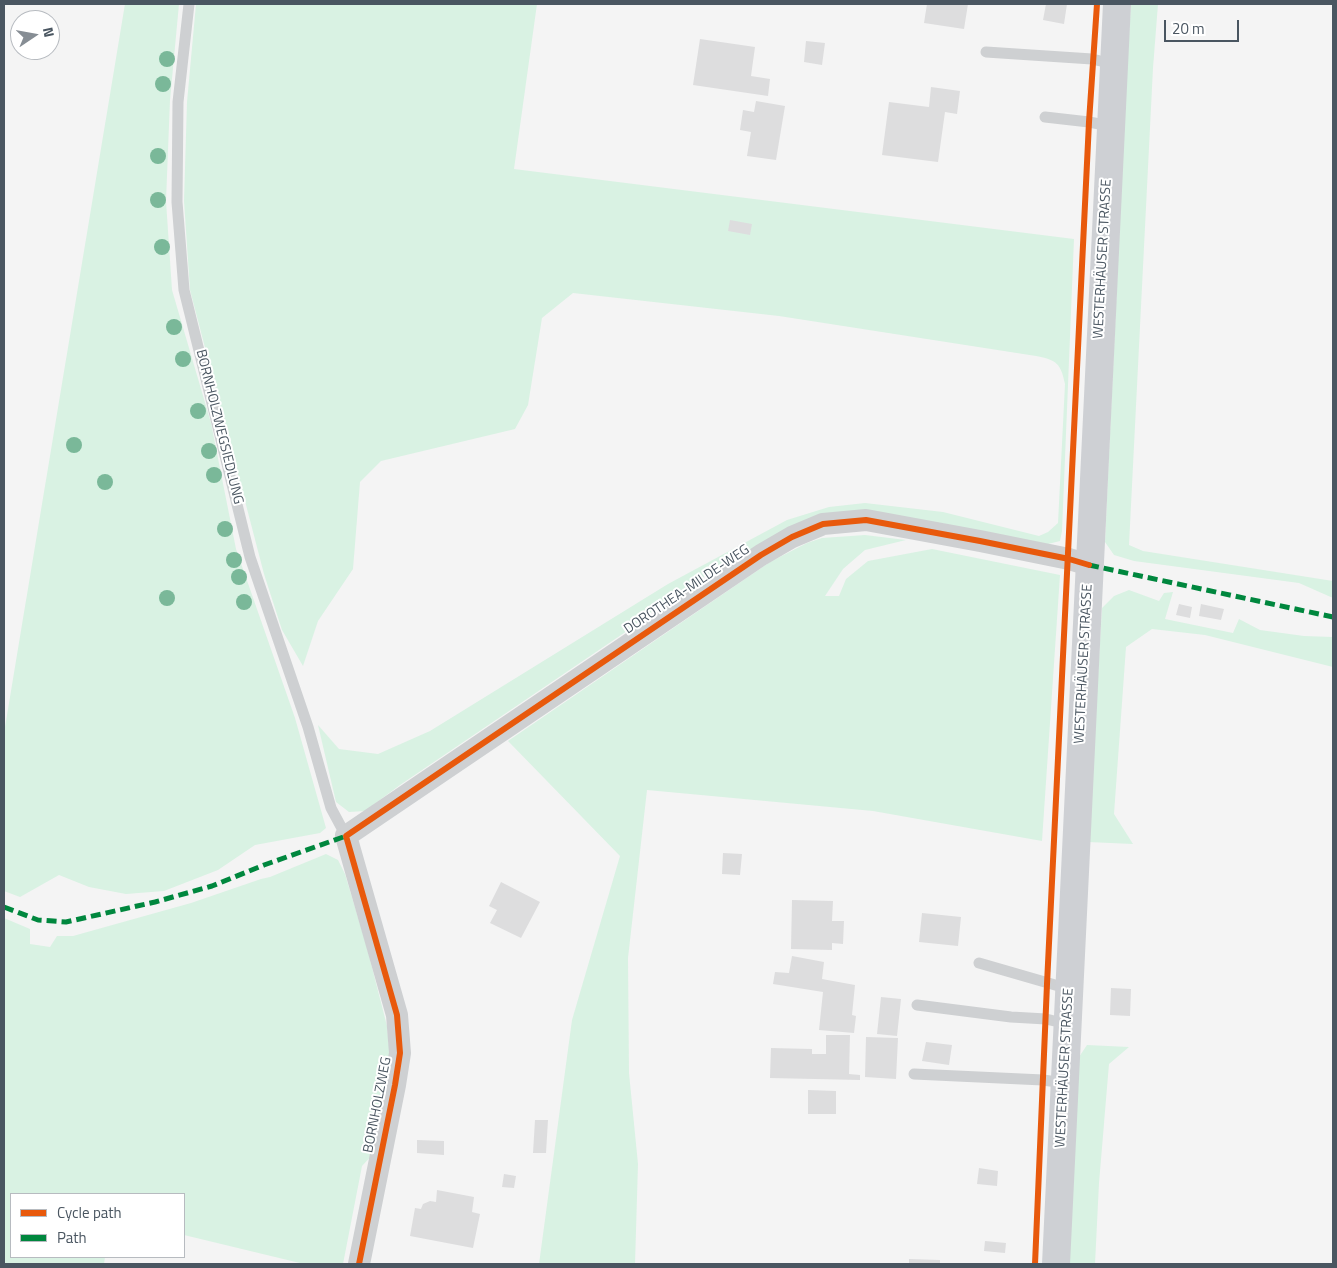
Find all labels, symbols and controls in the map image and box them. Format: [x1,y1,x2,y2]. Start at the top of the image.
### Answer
north arrow [10,10,60,60]
scale bar [1167,10,1242,42]
text: 20 m [1172,17,1205,40]
text: N [38,25,60,39]
street label: WESTERHÄUSER STRASSE [1090,179,1116,339]
street label: BORNHOLZWEGSIEDLUNG [192,348,246,506]
street label: DOROTHEA-MILDE-WEG [621,542,753,638]
street label: WESTERHÄUSER STRASSE [1071,584,1097,744]
street label: WESTERHÄUSER STRASSE [1052,988,1078,1148]
street label: BORNHOLZWEG [360,1056,396,1154]
legend [10,1193,185,1258]
text: Cycle path [57,1201,122,1224]
text: Path [57,1226,87,1249]

